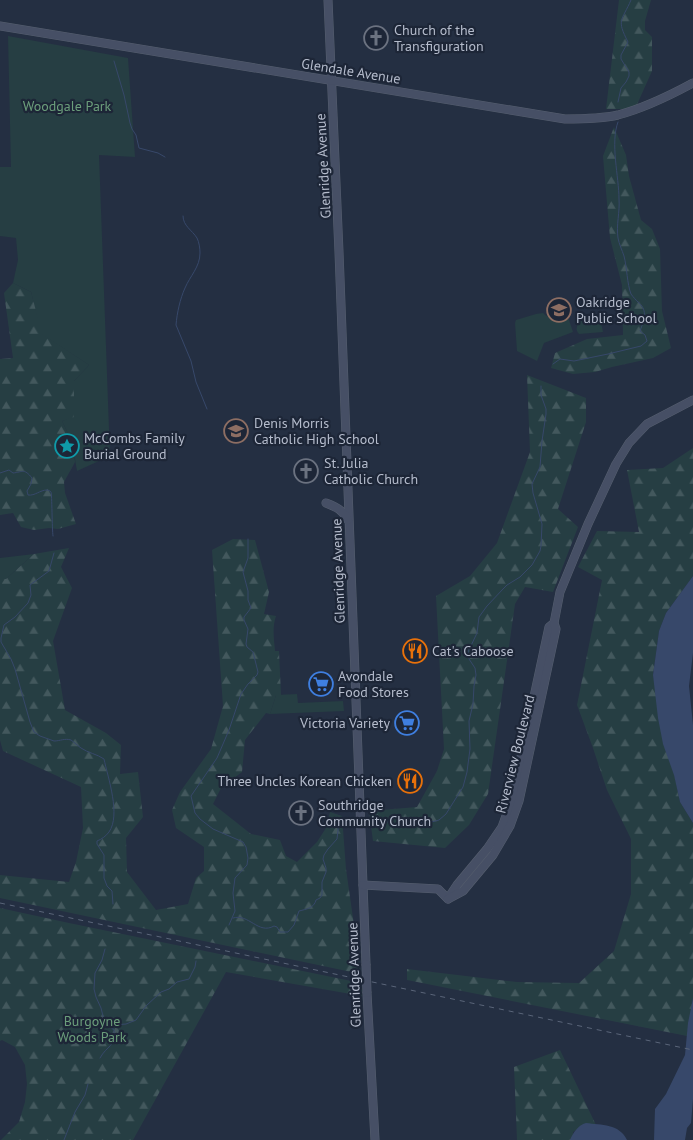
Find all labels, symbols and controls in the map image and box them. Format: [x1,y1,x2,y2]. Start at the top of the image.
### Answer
place label: Church of the Transfiguration [394,21,484,55]
church icon: Church of the Transfiguration [363,25,389,51]
street label: Glendale Avenue [300,54,402,88]
park label: Woodgale Park [23,97,112,115]
street label: Glenridge Avenue [311,113,335,219]
place label: Oakridge Public School [576,293,657,327]
school or university icon: Oakridge Public School [546,297,572,323]
place label: Denis Morris Catholic High School [254,414,379,448]
school or university icon: Denis Morris Catholic High School [223,418,249,444]
place label: McCombs Family Burial Ground [84,429,185,463]
place icon: McCombs Family Burial Ground [54,433,80,459]
place label: St. Julia Catholic Church [324,454,418,488]
church icon: St. Julia Catholic Church [293,458,319,484]
street label: Glenridge Avenue [327,518,349,624]
restaurant icon: Cat's Caboose [402,638,428,664]
place label: Cat's Caboose [432,642,514,660]
place label: Avondale Food Stores [338,667,409,701]
supermarket icon: Avondale Food Stores [308,671,334,697]
street label: Riverview Boulevard [492,693,538,815]
supermarket icon: Victoria Variety [394,710,420,736]
place label: Victoria Variety [299,714,390,732]
restaurant icon: Three Uncles Korean Chicken [397,768,423,794]
place label: Three Uncles Korean Chicken [217,772,392,790]
place label: Southridge Community Church [318,796,431,830]
church icon: Southridge Community Church [288,800,314,826]
street label: Glenridge Avenue [343,922,365,1028]
park label: Burgoyne Woods Park [58,1012,127,1046]

